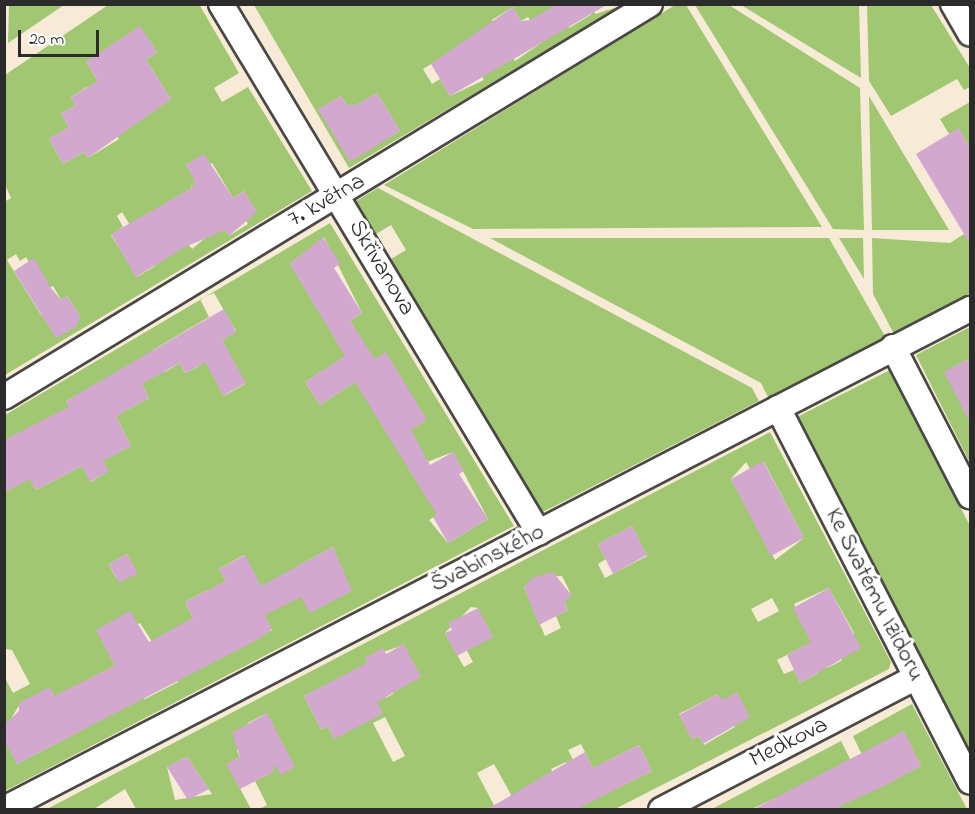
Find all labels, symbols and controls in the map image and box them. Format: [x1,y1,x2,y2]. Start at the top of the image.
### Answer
scale bar [21,18,102,56]
text: 20 m [29,27,64,53]
street label: 7. května [283,167,371,235]
street label: Skřivanova [341,215,421,321]
street label: Ke Svatému Izidoru [818,504,930,686]
street label: Švabinského [426,518,550,600]
street label: Medkova [745,711,833,775]

